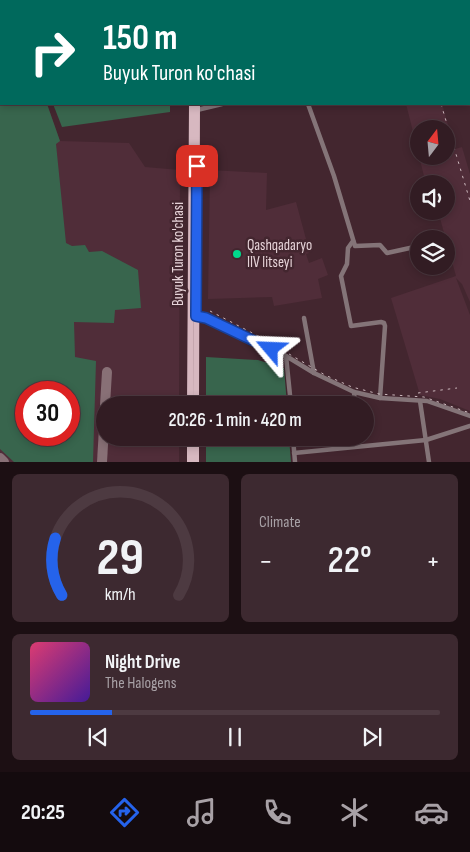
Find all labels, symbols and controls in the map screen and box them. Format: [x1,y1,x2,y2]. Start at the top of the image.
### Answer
text: 150 m [103,17,177,60]
icon: right [20,20,85,85]
text: Buyuk Turon ko'chasi [103,60,255,87]
north arrow [410,120,455,165]
map controls [410,120,455,275]
pin [176,145,218,187]
icon: arrive [183,152,211,180]
button: sound [410,175,455,220]
street label: Buyuk Turon ko'chasi [169,202,188,306]
button: layers [410,230,455,275]
place label: Qashqadaryo IIV litseyi [247,236,312,272]
marker: Qashqadaryo IIV litseyi [231,248,243,260]
position arrow [244,322,296,374]
speed limit sign: 30 [15,381,80,446]
text: 20:26 · 1 min · 420 m [168,409,302,432]
text: Climate [259,513,301,532]
text: 29 [97,527,144,590]
text: 22° [327,538,372,583]
text: − [259,545,273,578]
text: + [426,545,440,578]
text: km/h [105,584,136,605]
text: Night Drive [105,651,180,674]
text: The Halogens [105,674,176,693]
icon: previous [84,723,112,751]
icon: pause [221,723,249,751]
icon: next [358,723,386,751]
icon: directions [107,795,142,830]
icon: music [184,795,219,830]
icon: phone [260,795,295,830]
icon: climate [337,795,372,830]
icon: car [414,795,449,830]
text: 20:25 [21,799,65,826]

